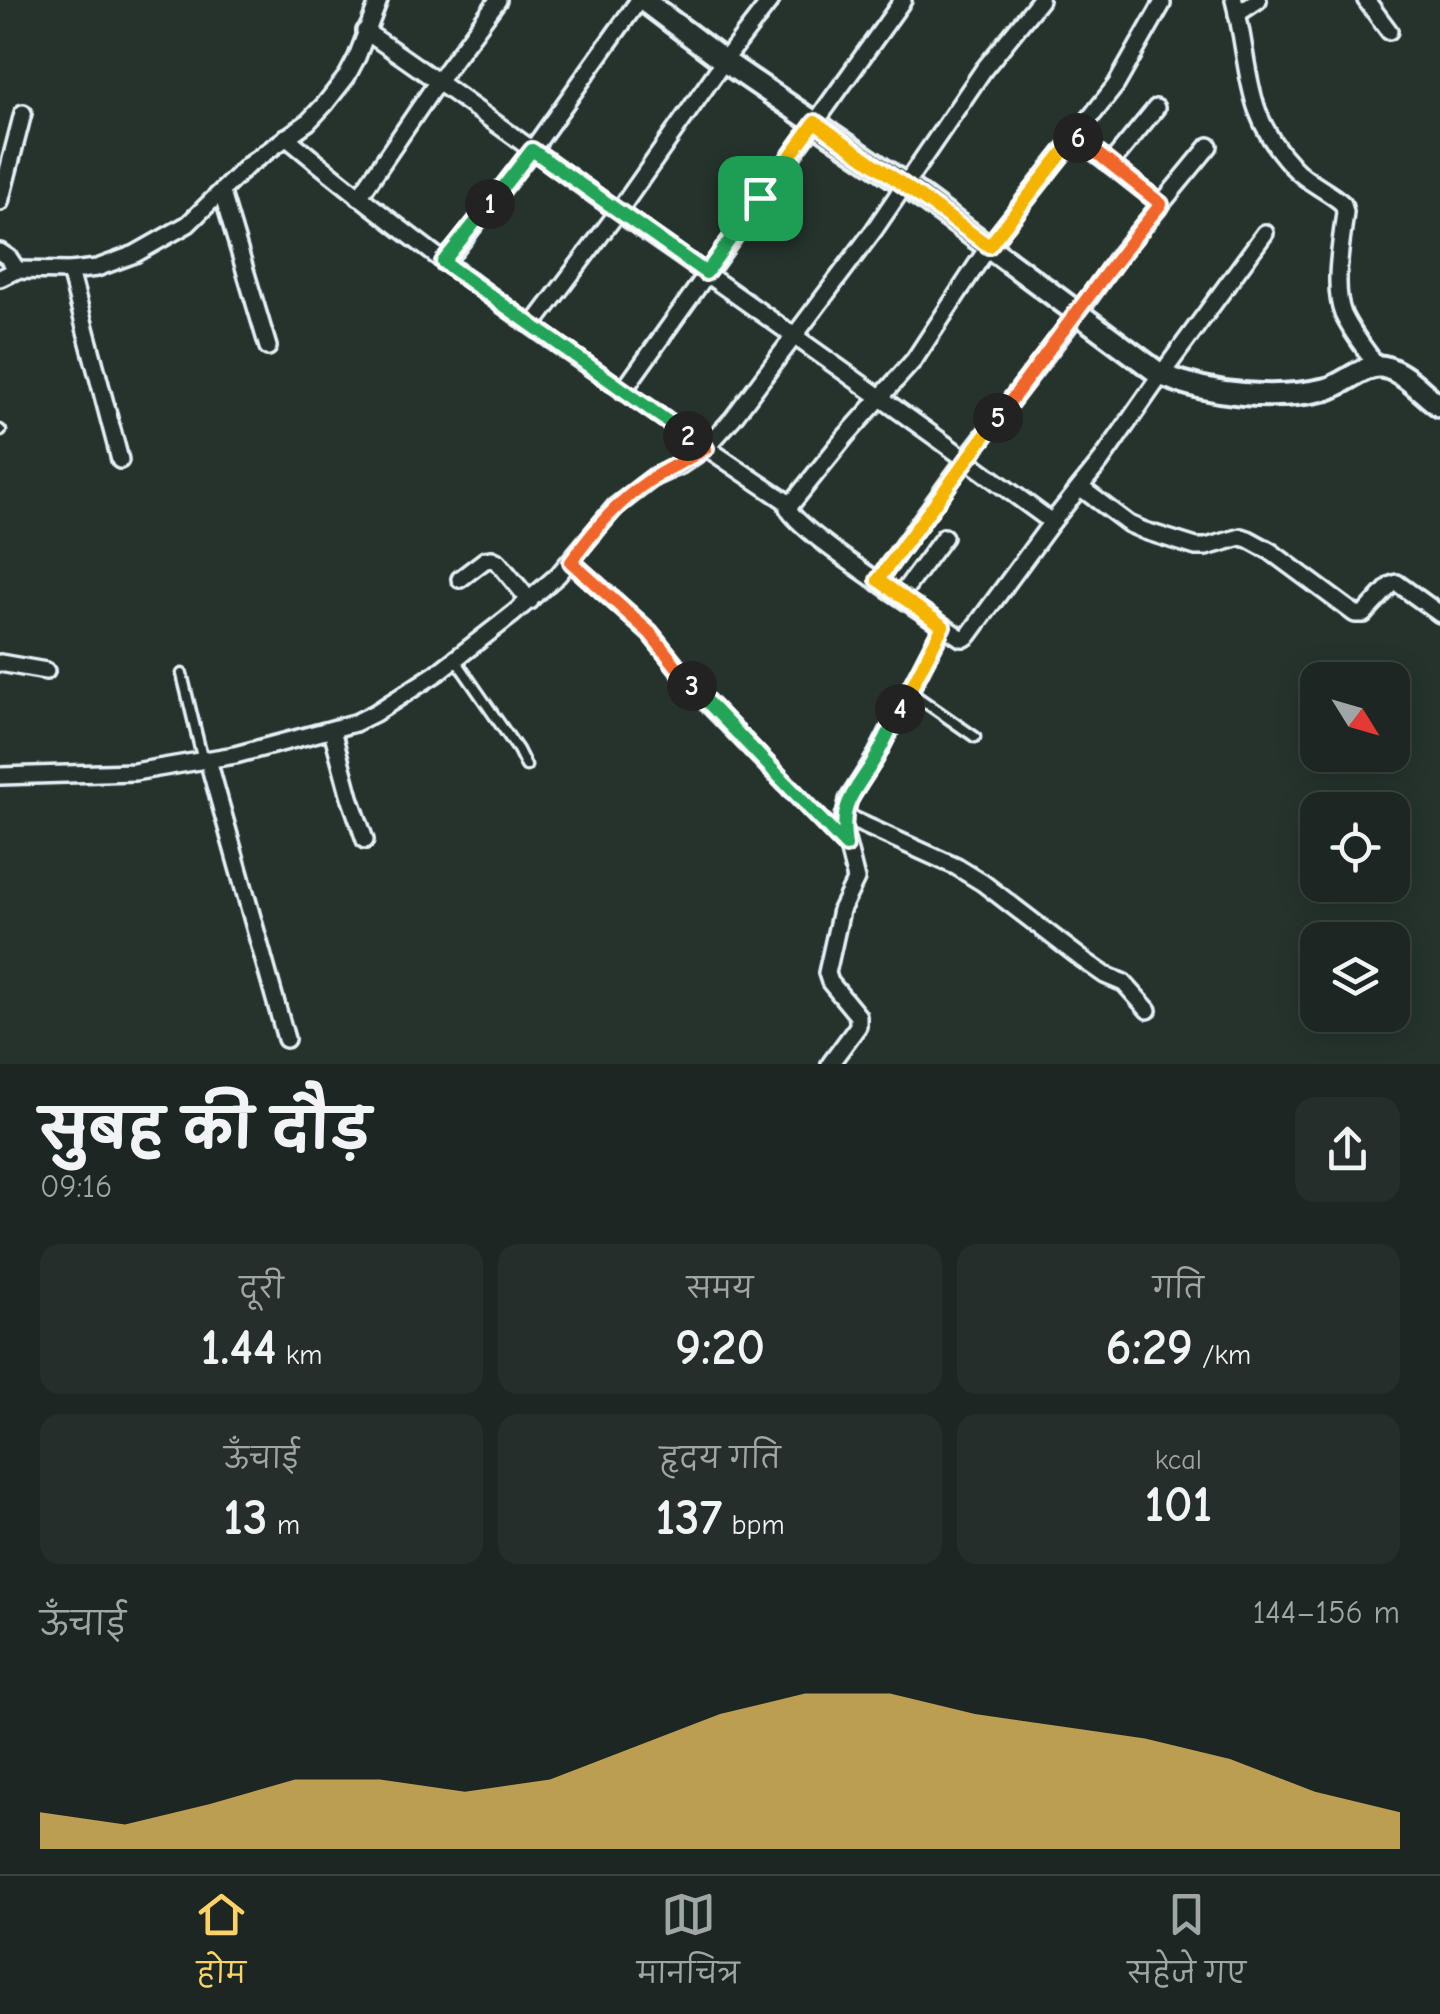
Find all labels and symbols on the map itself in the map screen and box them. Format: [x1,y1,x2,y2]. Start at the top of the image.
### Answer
pin: 6 [1053,113,1103,163]
pin [718,156,803,241]
pin: 1 [465,179,515,229]
pin: 5 [973,393,1023,443]
pin: 2 [663,411,713,461]
pin: 3 [667,661,717,711]
north arrow [1300,662,1410,772]
pin: 4 [875,684,925,734]

